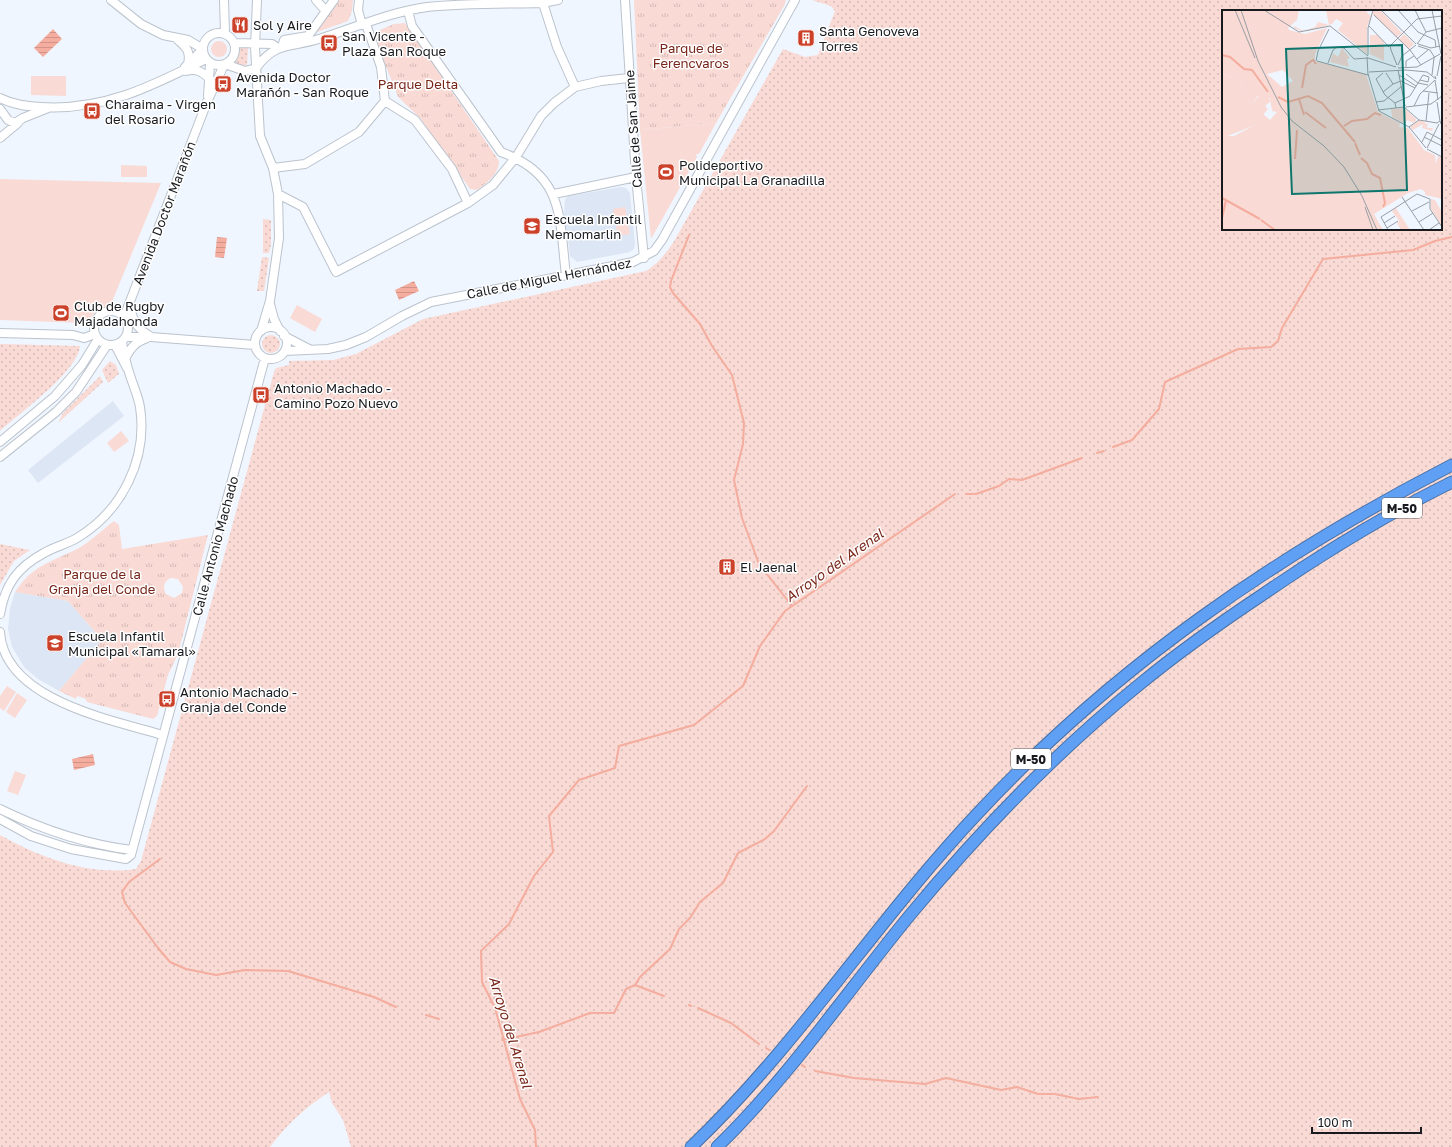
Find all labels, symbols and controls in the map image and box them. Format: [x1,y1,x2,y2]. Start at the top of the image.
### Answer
inset map [1222,10,1442,230]
restaurant icon: Sol y Aire [230,15,250,35]
place label: Sol y Aire [253,17,312,33]
place label: Santa Genoveva Torres [819,23,919,54]
place label: San Vicente - Plaza San Roque [342,28,446,59]
building icon: Santa Genoveva Torres [796,28,816,48]
bus stop icon: San Vicente - Plaza San Roque [319,33,339,53]
park label: Parque de Ferencvaros [653,40,729,71]
place label: Avenida Doctor Marañón - San Roque [236,69,369,100]
street label: Calle de San Jaime [621,70,645,188]
bus stop icon: Avenida Doctor Marañón - San Roque [213,74,233,94]
park label: Parque Delta [378,76,458,92]
place label: Charaima - Virgen del Rosario [105,96,216,127]
bus stop icon: Charaima - Virgen del Rosario [82,101,102,121]
street label: Avenida Doctor Marañón [129,139,199,287]
place label: Polideportivo Municipal La Granadilla [679,157,825,188]
sports icon: Polideportivo Municipal La Granadilla [656,162,676,182]
place label: Escuela Infantil Nemomarlin [545,211,642,242]
school or university icon: Escuela Infantil Nemomarlin [522,216,542,236]
street label: Calle de Miguel Hernández [465,254,633,302]
place label: Club de Rugby Majadahonda [74,298,165,329]
sports icon: Club de Rugby Majadahonda [51,303,71,323]
place label: Antonio Machado - Camino Pozo Nuevo [274,380,398,411]
bus stop icon: Antonio Machado - Camino Pozo Nuevo [251,385,271,405]
street label: Calle Antonio Machado [189,474,241,618]
road number: M-50 [1382,498,1422,518]
water label: Arroyo del Arenal [781,524,887,605]
building icon: El Jaenal [717,557,737,577]
place label: El Jaenal [740,559,797,575]
park label: Parque de la Granja del Conde [49,566,155,597]
place label: Escuela Infantil Municipal «Tamaral» [68,628,196,659]
school or university icon: Escuela Infantil Municipal «Tamaral» [45,633,65,653]
place label: Antonio Machado - Granja del Conde [180,684,297,715]
bus stop icon: Antonio Machado - Granja del Conde [157,689,177,709]
road number: M-50 [1011,749,1051,769]
water label: Arroyo del Arenal [486,974,536,1091]
scale bar [1312,1109,1421,1135]
text: 100 m [1318,1115,1352,1130]

